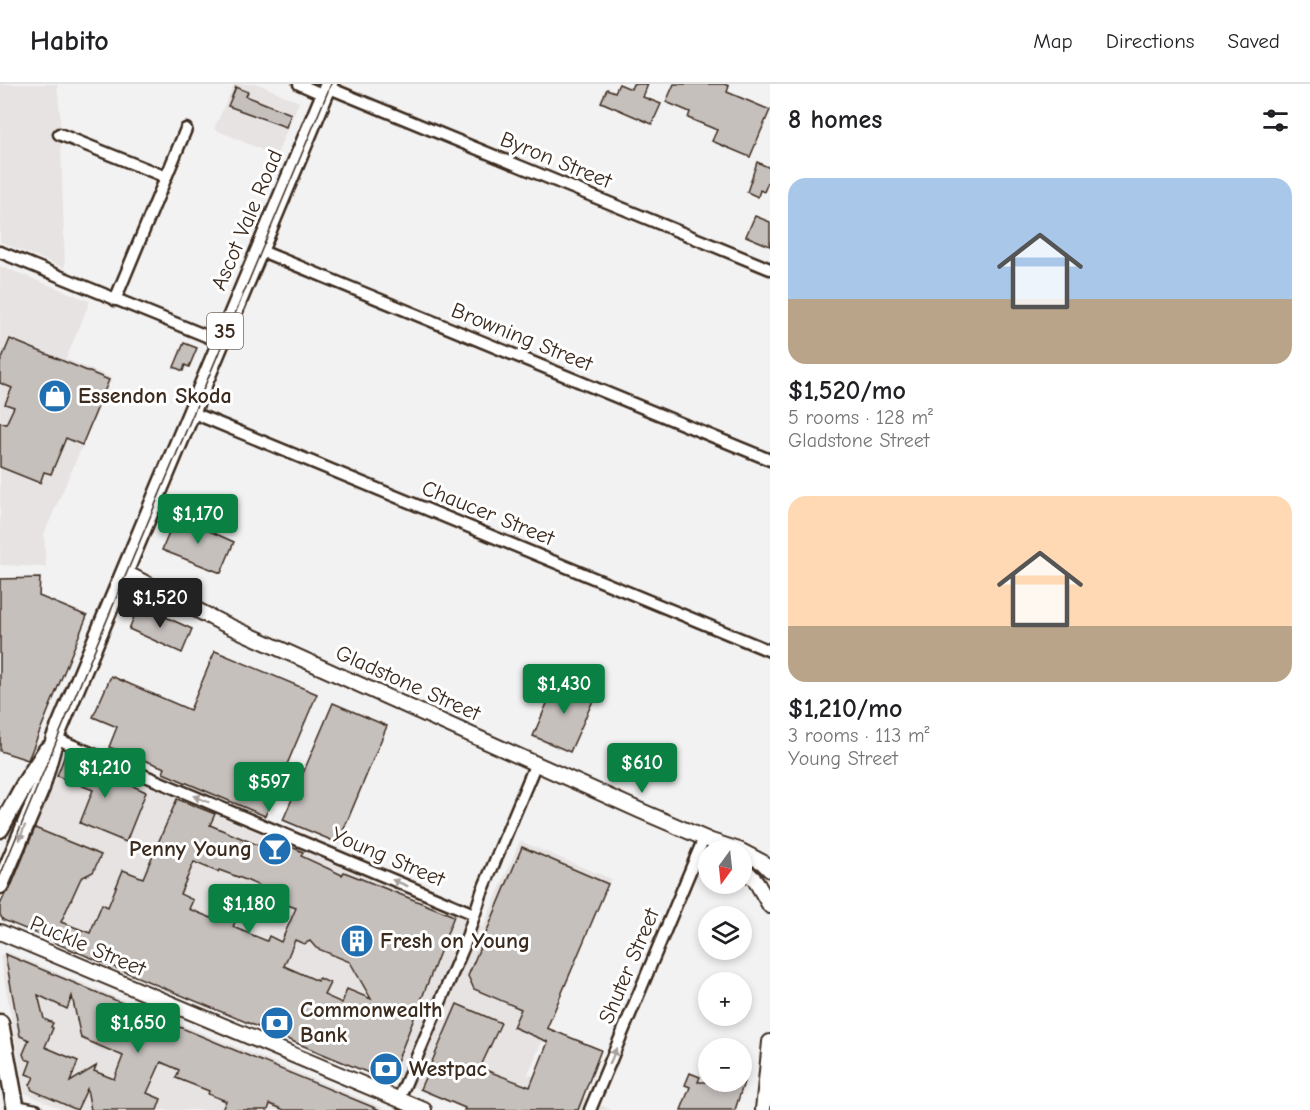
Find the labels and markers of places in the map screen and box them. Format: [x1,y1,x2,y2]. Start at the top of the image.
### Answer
shop icon: Essendon Skoda [37,378,73,414]
place label: Essendon Skoda [78,383,232,409]
pin: $1,170 [149,494,247,545]
pin: $1,520 [111,578,209,629]
pin: $1,430 [515,664,613,715]
pin: $610 [606,743,678,794]
pin: $1,210 [56,748,154,799]
pin: $597 [233,762,305,813]
bar icon: Penny Young [257,831,293,867]
place label: Penny Young [129,836,252,862]
pin: $1,180 [200,884,298,935]
building icon: Fresh on Young [339,923,375,959]
place label: Fresh on Young [380,928,530,954]
place label: Commonwealth Bank [300,997,443,1048]
pin: $1,650 [89,1003,187,1054]
bank icon: Commonwealth Bank [259,1005,295,1041]
bank icon: Westpac [368,1051,404,1087]
place label: Westpac [409,1056,488,1082]

